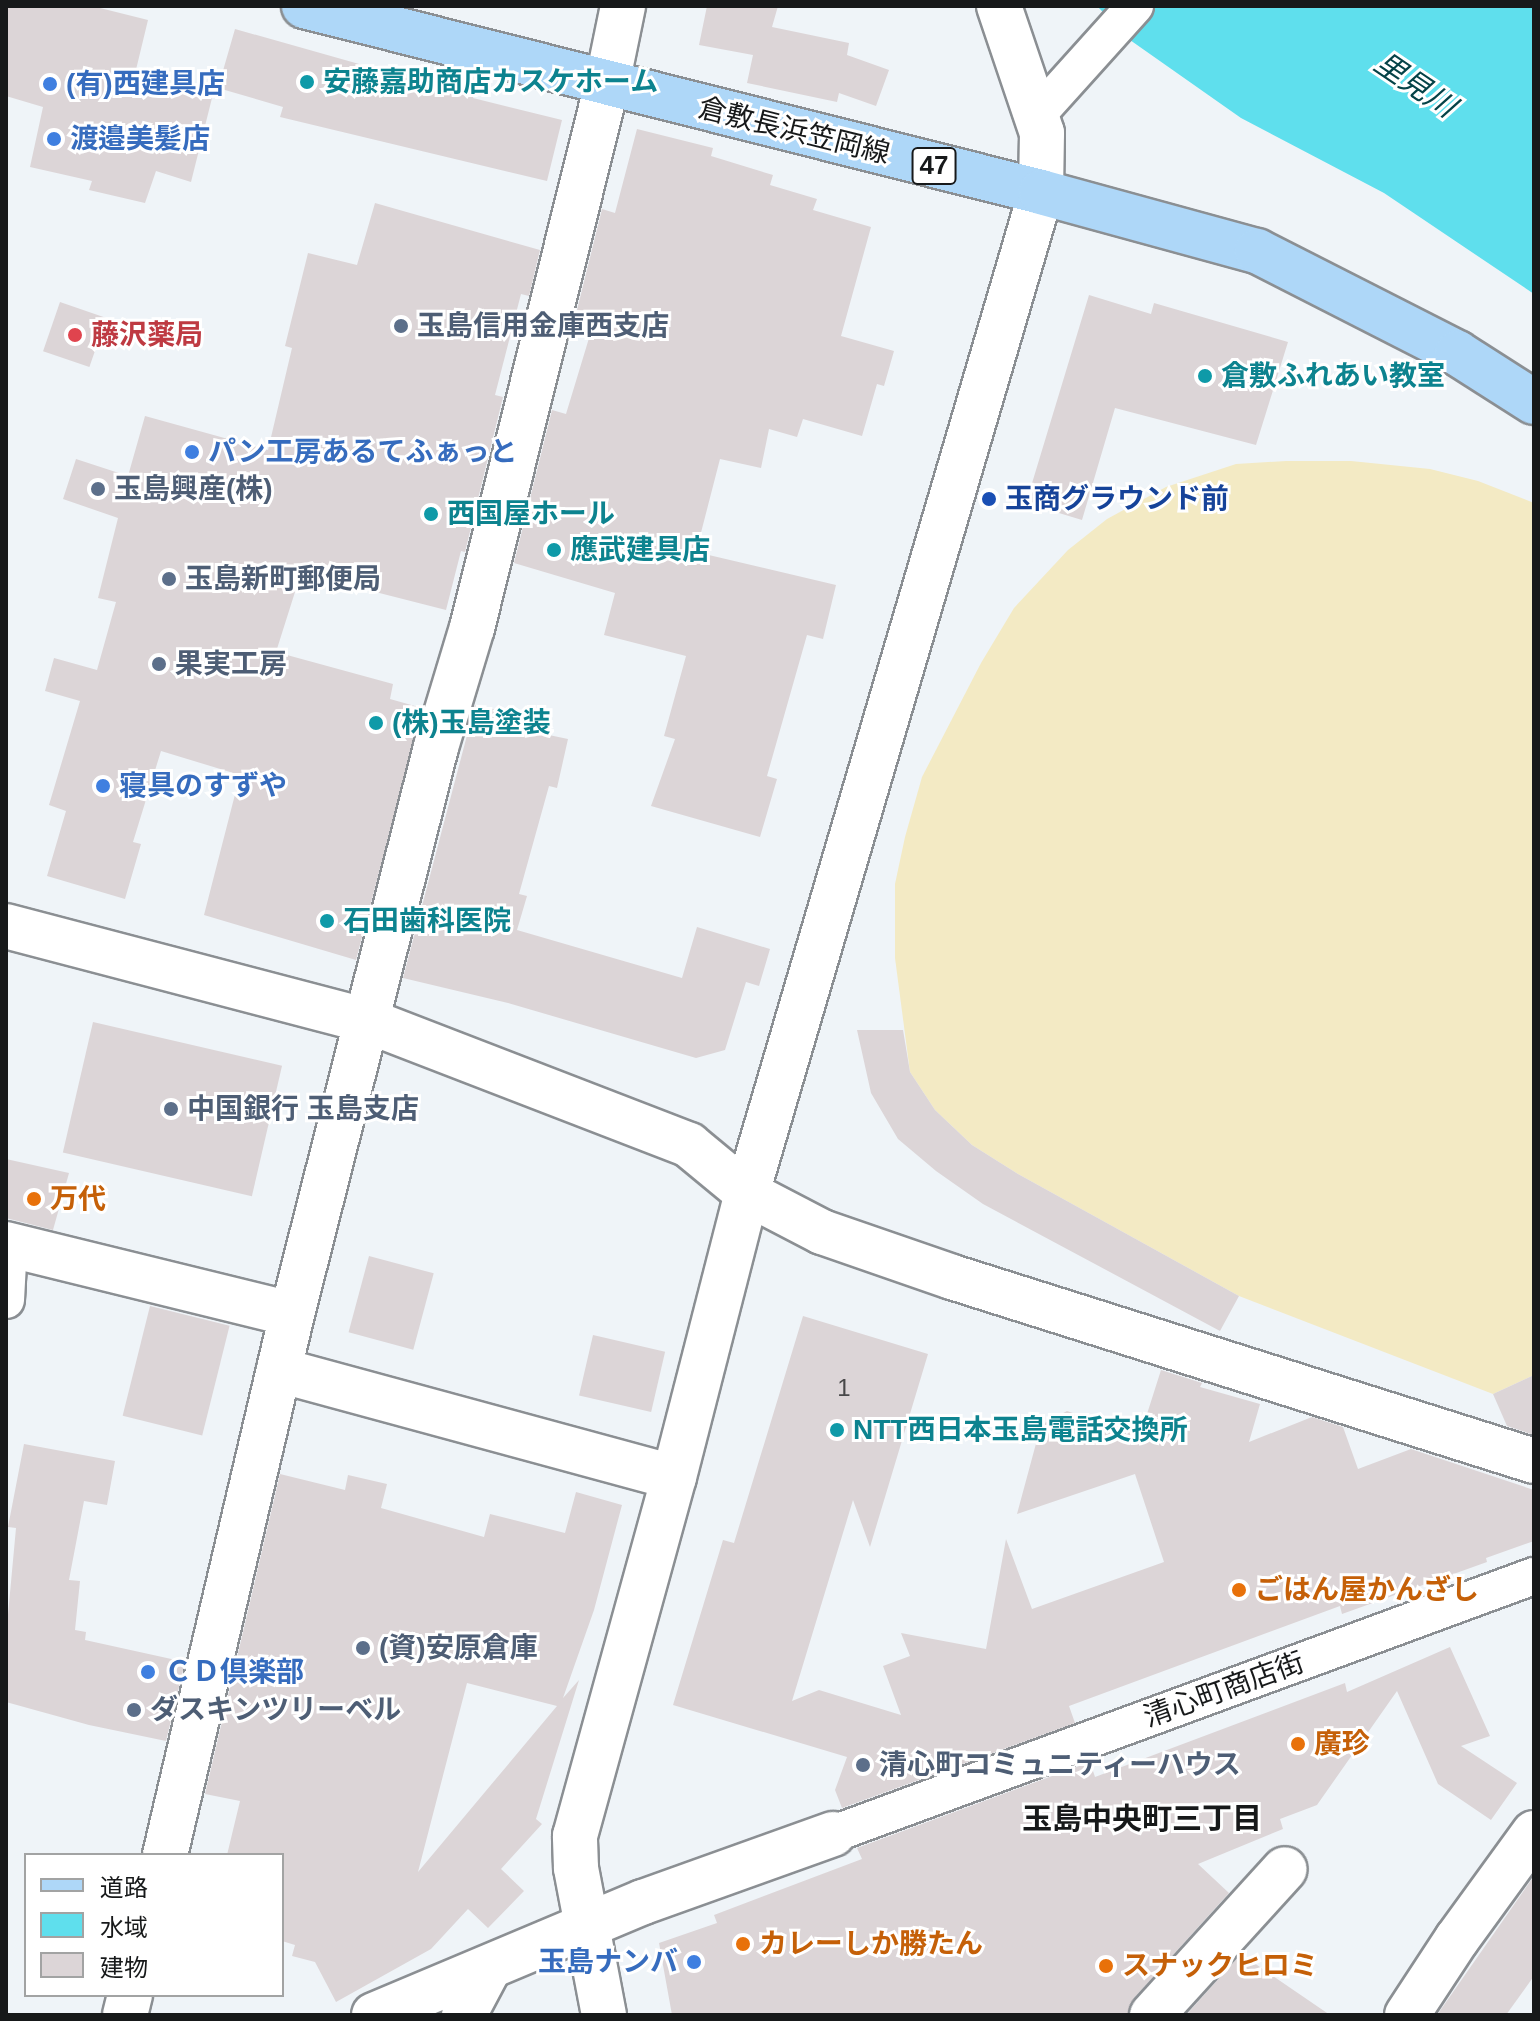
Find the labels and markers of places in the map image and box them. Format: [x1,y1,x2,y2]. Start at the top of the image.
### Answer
place label: 安藤嘉助商店カスケホーム [323,65,659,99]
place label: (有)西建具店 [66,67,225,101]
marker: 安藤嘉助商店カスケホーム [298,73,316,91]
marker: (有)西建具店 [41,75,59,93]
place label: 渡邉美髪店 [70,122,210,156]
marker: 渡邉美髪店 [45,130,63,148]
place label: 玉島信用金庫西支店 [417,309,669,343]
marker: 玉島信用金庫西支店 [392,317,410,335]
place label: 藤沢薬局 [91,318,203,352]
marker: 藤沢薬局 [66,326,84,344]
place label: 倉敷ふれあい教室 [1221,359,1445,393]
marker: 倉敷ふれあい教室 [1196,367,1214,385]
place label: パン工房あるてふぁっと [208,435,516,469]
marker: パン工房あるてふぁっと [183,443,201,461]
place label: 玉島興産(株) [114,472,273,506]
marker: 玉島興産(株) [89,480,107,498]
place label: 玉商グラウンド前 [1005,482,1229,516]
marker: 玉商グラウンド前 [980,490,998,508]
place label: 西国屋ホール [447,497,615,531]
marker: 西国屋ホール [422,505,440,523]
place label: 應武建具店 [570,533,710,567]
marker: 應武建具店 [545,541,563,559]
place label: 玉島新町郵便局 [185,562,381,596]
marker: 玉島新町郵便局 [160,570,178,588]
place label: 果実工房 [175,647,287,681]
marker: 果実工房 [150,655,168,673]
place label: (株)玉島塗装 [392,706,551,740]
marker: (株)玉島塗装 [367,714,385,732]
place label: 寝具のすずや [119,769,287,803]
marker: 寝具のすずや [94,777,112,795]
place label: 石田歯科医院 [343,904,511,938]
marker: 石田歯科医院 [318,912,336,930]
place label: 中国銀行 玉島支店 [187,1092,419,1126]
marker: 中国銀行 玉島支店 [162,1100,180,1118]
place label: 万代 [50,1182,106,1216]
marker: 万代 [25,1190,43,1208]
place label: NTT西日本玉島電話交換所 [853,1413,1187,1447]
marker: NTT西日本玉島電話交換所 [828,1421,846,1439]
place label: ごはん屋かんざし [1255,1573,1479,1607]
marker: ごはん屋かんざし [1230,1581,1248,1599]
place label: (資)安原倉庫 [379,1631,538,1665]
marker: (資)安原倉庫 [354,1639,372,1657]
place label: ＣＤ倶楽部 [164,1655,304,1689]
marker: ＣＤ倶楽部 [139,1663,157,1681]
place label: ダスキンツリーベル [150,1693,402,1727]
marker: ダスキンツリーベル [125,1701,143,1719]
place label: 廣珍 [1314,1727,1370,1761]
marker: 廣珍 [1289,1735,1307,1753]
place label: 清心町コミュニティーハウス [879,1748,1243,1782]
marker: 清心町コミュニティーハウス [854,1756,872,1774]
place label: カレーしか勝たん [759,1927,983,1961]
marker: カレーしか勝たん [734,1935,752,1953]
place label: 玉島ナンバ [538,1945,678,1979]
place label: スナックヒロミ [1122,1949,1318,1983]
marker: 玉島ナンバ [685,1953,703,1971]
marker: スナックヒロミ [1097,1957,1115,1975]

